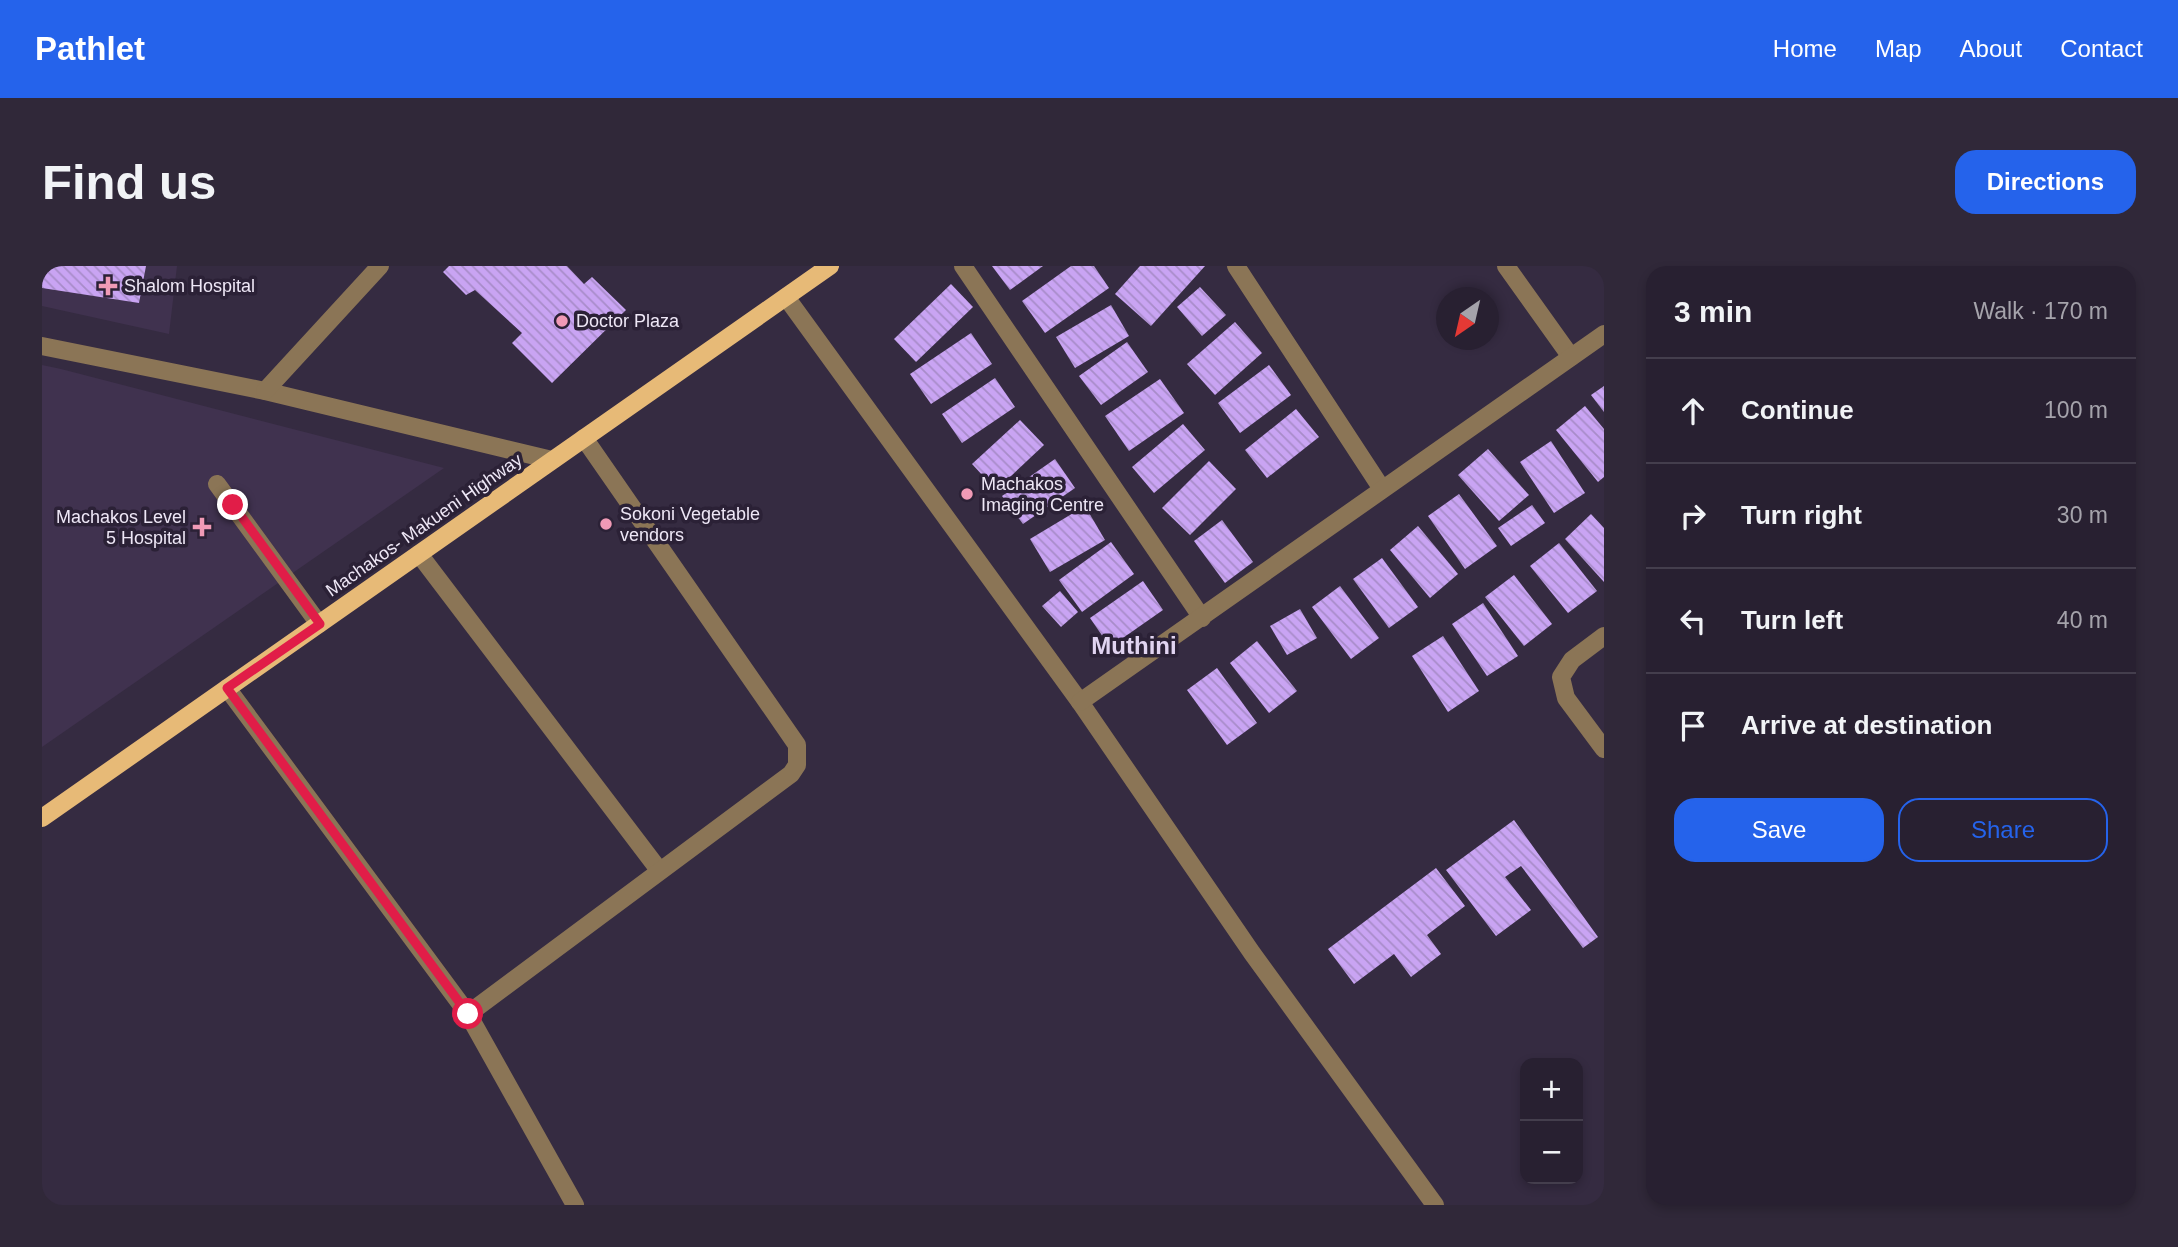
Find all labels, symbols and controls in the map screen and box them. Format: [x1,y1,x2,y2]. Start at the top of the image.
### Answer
text: Pathlet [35,30,145,67]
text: Home [1773,35,1837,62]
text: Map [1875,35,1922,62]
text: About [1960,35,2022,62]
text: Contact [2060,35,2143,62]
button: Directions [1955,150,2136,214]
text: Find us [42,155,216,209]
marker: Shalom Hospital [98,276,118,296]
place label: Shalom Hospital [124,276,255,296]
north arrow [1436,287,1499,350]
text: 3 min [1674,295,1752,328]
text: Walk · 170 m [1973,298,2108,324]
place label: Doctor Plaza [576,311,680,331]
marker: Doctor Plaza [554,313,570,329]
icon: ahead [1674,392,1712,430]
text: Continue [1741,395,1854,425]
text: 100 m [2044,397,2108,423]
street label: Machakos- Makueni Highway [322,449,526,601]
place label: Machakos Imaging Centre [981,474,1104,515]
marker: Machakos Imaging Centre [959,486,975,502]
route end [217,489,248,520]
icon: right [1674,497,1712,535]
text: Turn right [1741,500,1862,530]
text: 30 m [2057,502,2108,528]
place label: Sokoni Vegetable vendors [620,504,760,545]
place label: Machakos Level 5 Hospital [56,507,186,548]
marker: Sokoni Vegetable vendors [598,516,614,532]
marker: Machakos Level 5 Hospital [192,517,212,537]
icon: left [1674,602,1712,640]
text: Turn left [1741,605,1843,635]
text: 40 m [2057,607,2108,633]
district label: Muthini [1091,632,1177,659]
icon: arrive [1674,707,1712,745]
text: Arrive at destination [1741,710,1992,740]
button: Save [1674,798,1884,862]
button: Share [1898,798,2108,862]
route start [452,998,483,1029]
map controls [1520,1058,1583,1184]
button: + [1520,1058,1583,1121]
button: − [1520,1121,1583,1184]

